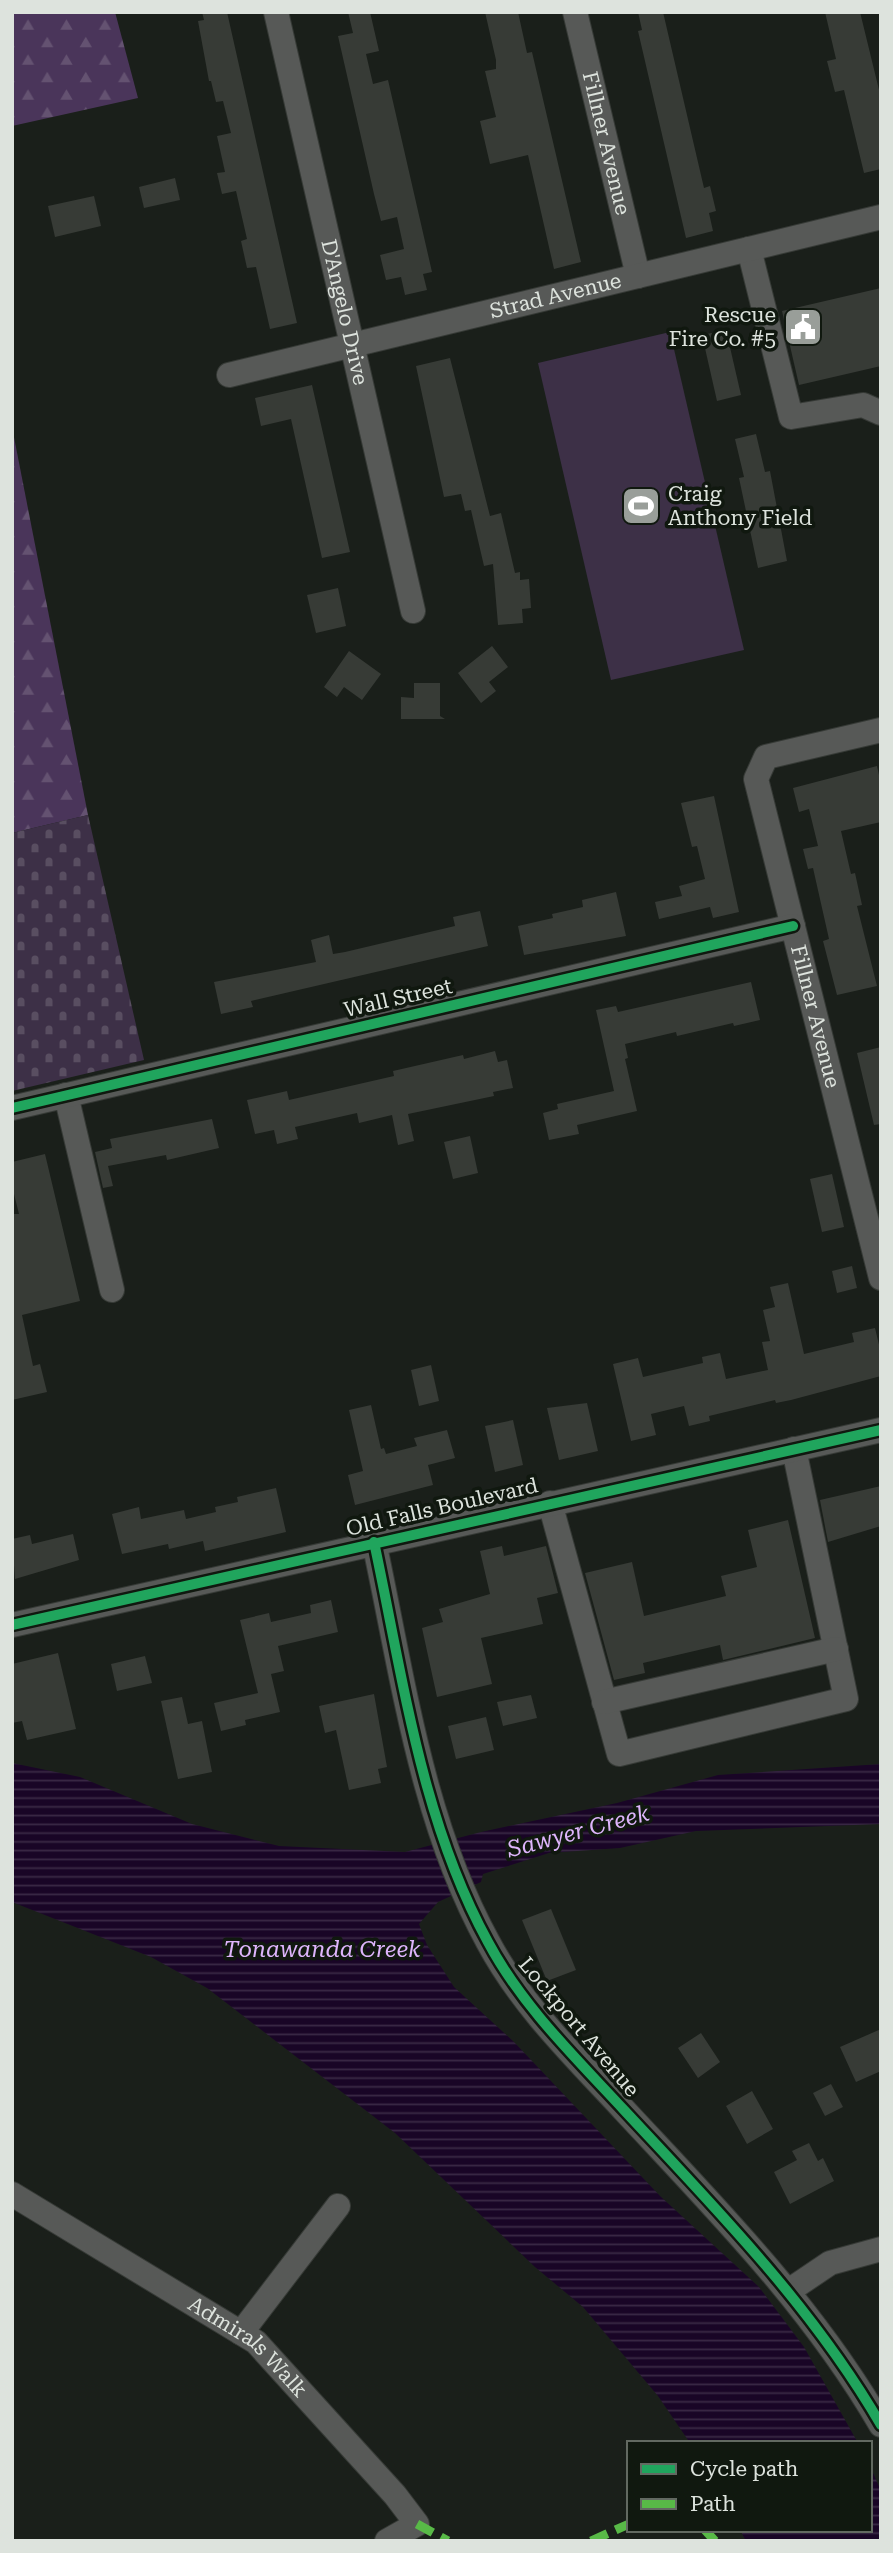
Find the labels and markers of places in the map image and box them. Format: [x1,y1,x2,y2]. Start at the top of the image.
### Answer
place label: Rescue Fire Co. #5 [669,303,776,351]
public building icon: Rescue Fire Co. #5 [782,306,824,348]
place label: Craig Anthony Field [668,482,813,530]
sports icon: Craig Anthony Field [620,485,662,527]

